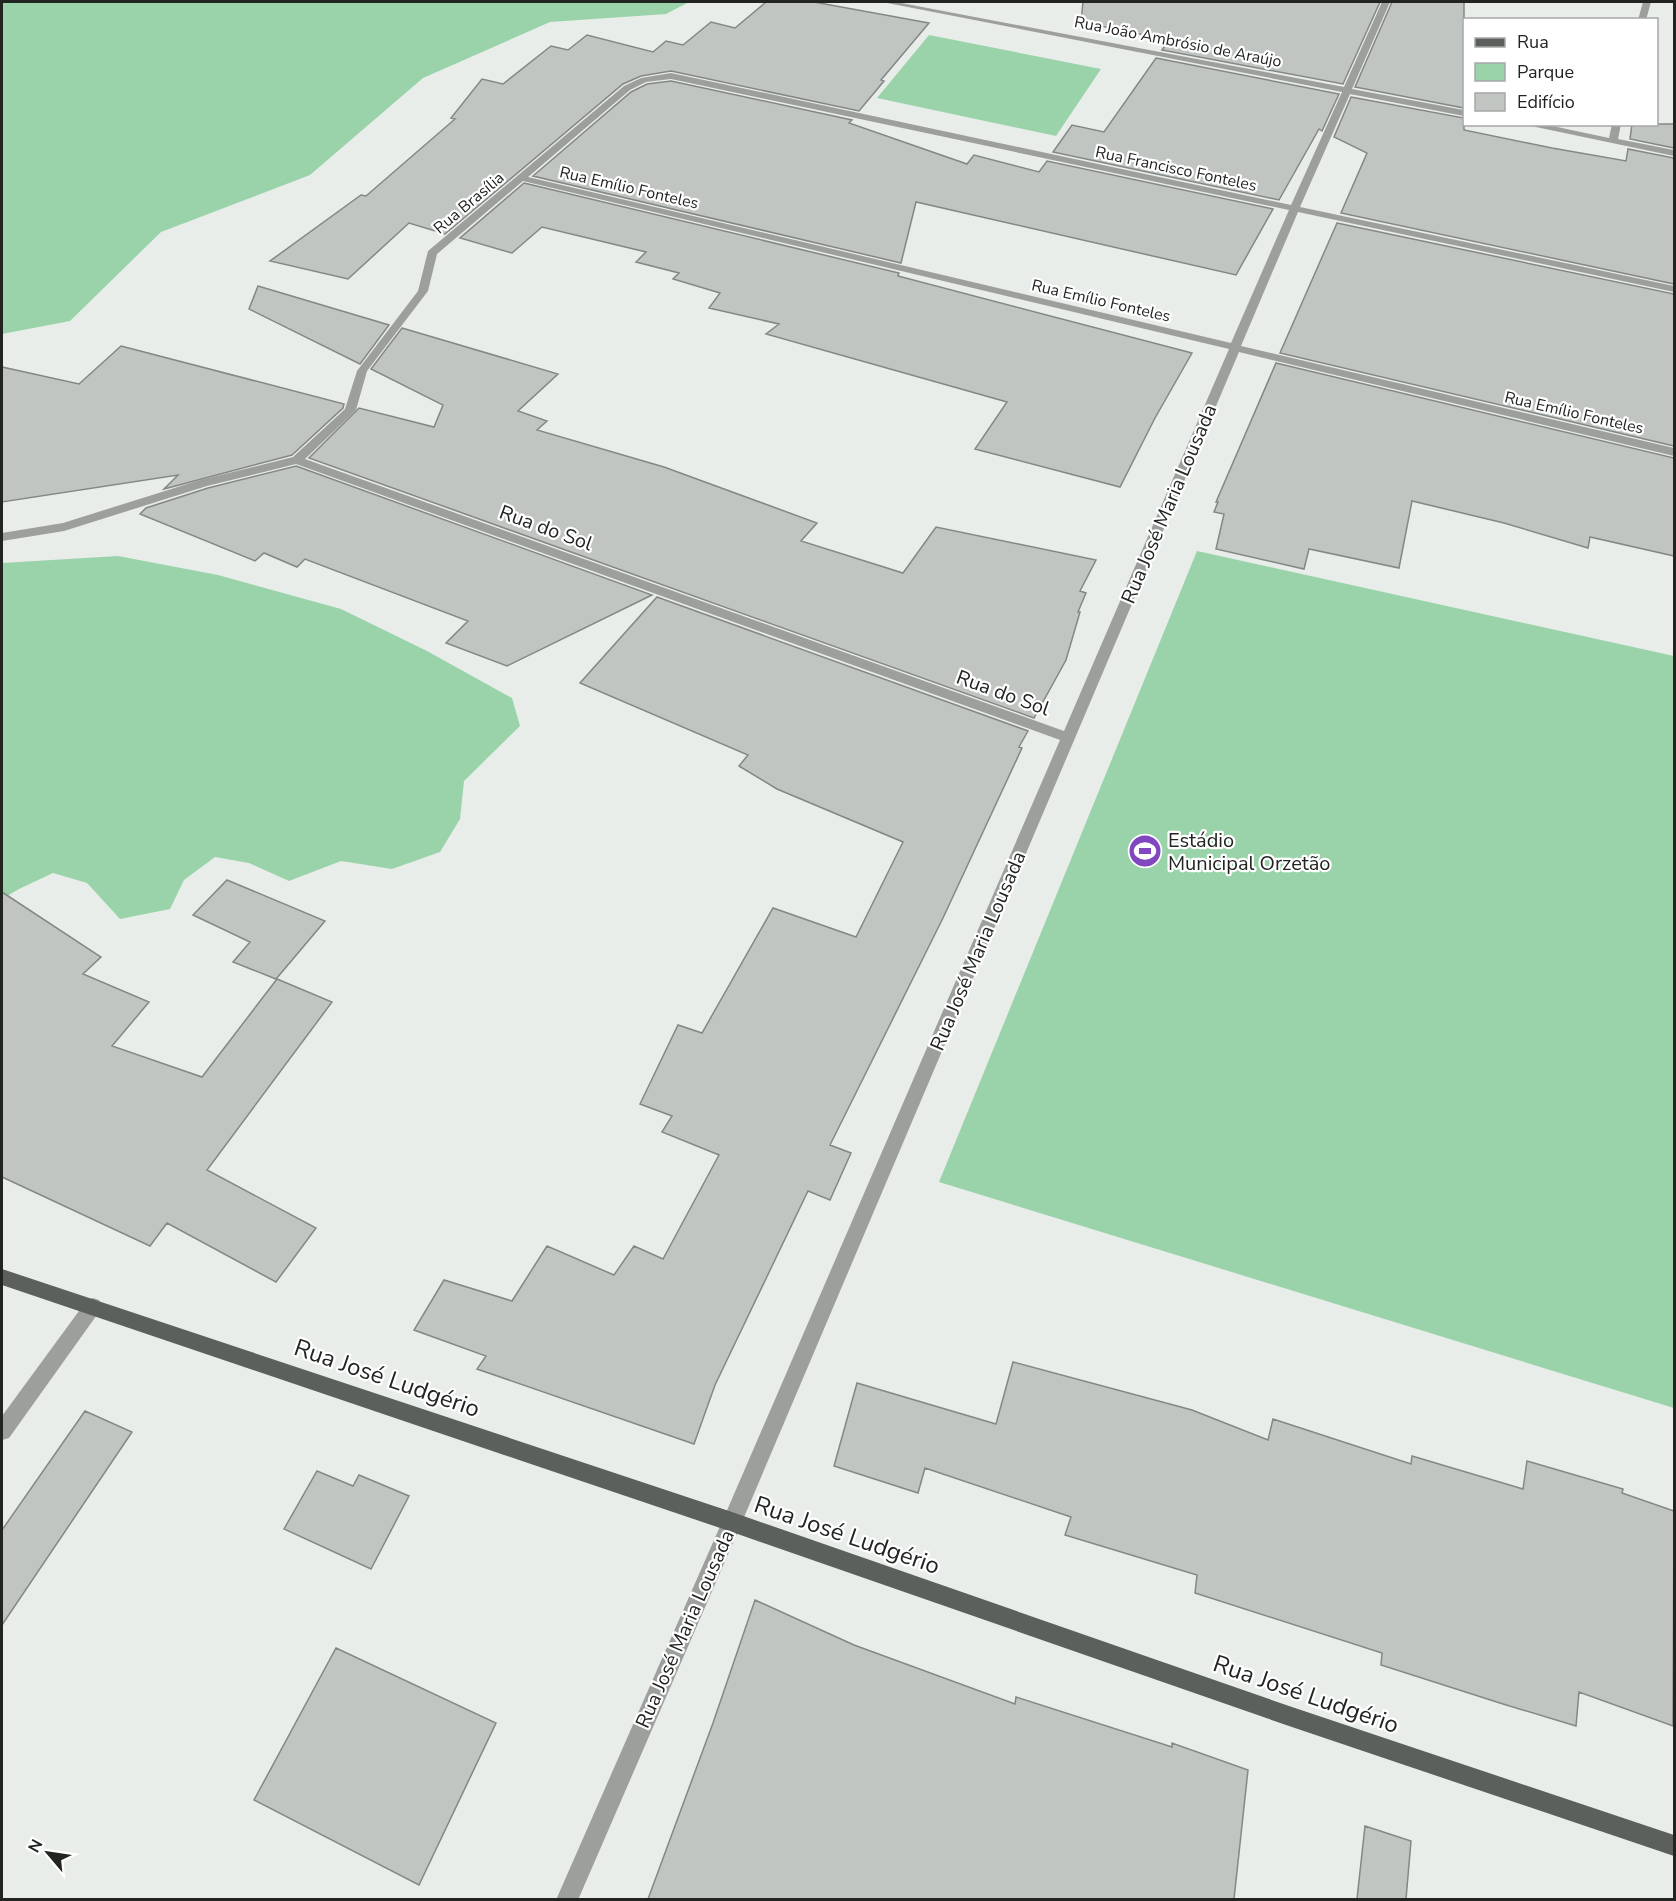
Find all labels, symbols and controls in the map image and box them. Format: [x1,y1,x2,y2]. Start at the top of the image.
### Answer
street label: Rua João Ambrósio de Araújo [1072,11,1284,73]
legend [1463,18,1658,126]
text: Rua [1517,30,1549,54]
text: Parque [1517,60,1574,84]
text: Edifício [1517,90,1575,114]
street label: Rua Francisco Fonteles [1093,141,1259,197]
street label: Rua Emílio Fonteles [557,161,701,215]
street label: Rua Brasília [429,167,509,239]
street label: Rua Emílio Fonteles [1029,274,1173,328]
street label: Rua Emílio Fonteles [1502,386,1646,440]
street label: Rua José Maria Lousada [1115,400,1223,608]
street label: Rua do Sol [496,499,597,557]
street label: Rua do Sol [953,664,1054,722]
place label: Estádio Municipal Orzetão [1168,827,1331,877]
sports icon: Estádio Municipal Orzetão [1127,833,1163,869]
street label: Rua José Maria Lousada [924,847,1032,1055]
street label: Rua José Ludgério [290,1331,484,1425]
street label: Rua José Ludgério [750,1488,944,1582]
street label: Rua José Maria Lousada [629,1526,741,1732]
street label: Rua José Ludgério [1209,1647,1403,1741]
north arrow [18,1823,78,1883]
text: N [23,1836,48,1857]

